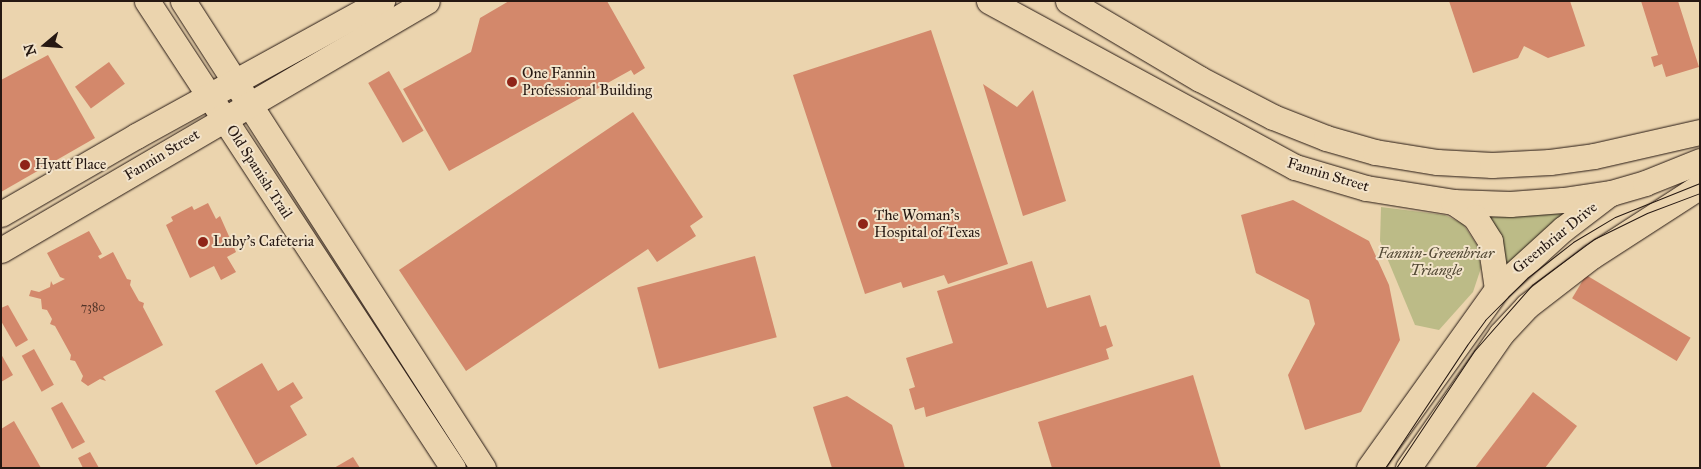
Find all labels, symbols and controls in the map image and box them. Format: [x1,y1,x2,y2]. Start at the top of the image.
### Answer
north arrow [20,20,70,70]
text: N [20,42,40,58]
place label: One Fannin Professional Building [522,64,652,99]
marker: One Fannin Professional Building [506,76,518,88]
street label: Old Spanish Trail [222,122,296,222]
street label: Fannin Street [121,125,203,185]
street label: Fannin Street [1285,154,1371,196]
place label: Hyatt Place [35,156,106,174]
marker: Hyatt Place [19,159,31,171]
street label: Greenbriar Drive [1509,198,1601,278]
place label: The Woman's Hospital of Texas [874,206,980,241]
marker: The Woman's Hospital of Texas [856,217,870,231]
place label: Luby's Cafeteria [213,233,314,251]
marker: Luby's Cafeteria [197,236,209,248]
park label: Fannin-Greenbriar Triangle [1378,244,1494,279]
house number: 7380 [81,301,105,315]

